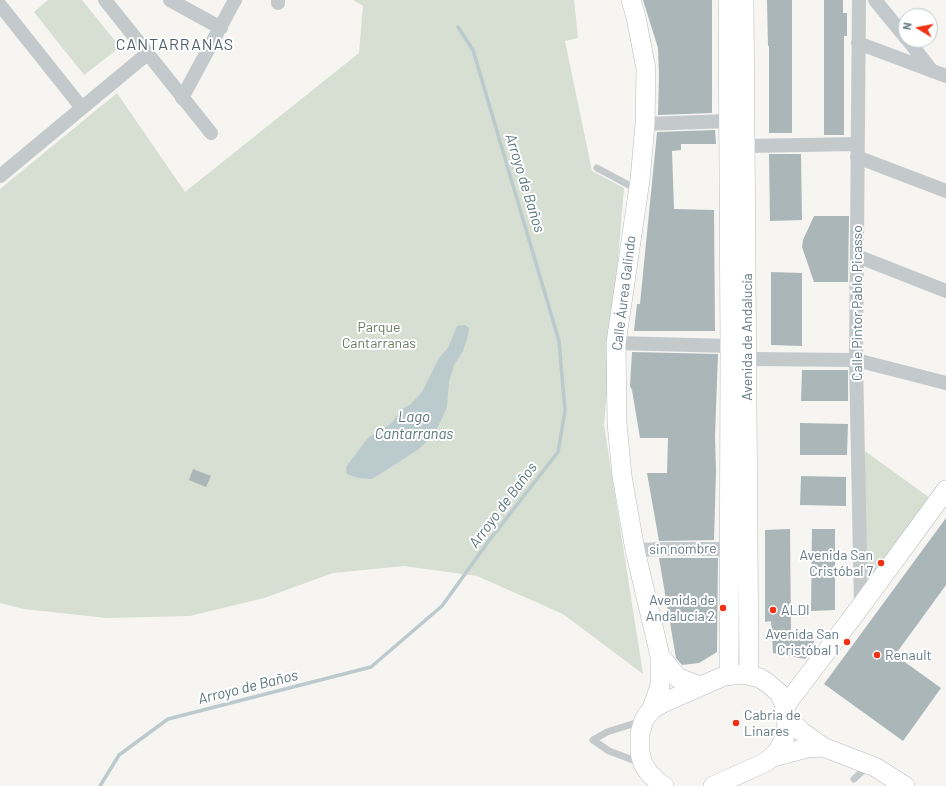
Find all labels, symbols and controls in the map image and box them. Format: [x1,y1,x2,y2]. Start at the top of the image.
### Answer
north arrow [898,8,938,48]
text: N [900,21,914,31]
district label: CANTARRANAS [116,35,234,55]
water label: Arroyo de Baños [501,131,549,235]
street label: Calle Pintor Pablo Picasso [849,225,865,381]
street label: Calle Áurea Galindo [609,235,639,351]
street label: Avenida de Andalucía [739,273,755,401]
park label: Parque Cantarranas [342,319,416,352]
water label: Lago Cantarranas [375,408,453,443]
water label: Arroyo de Baños [465,459,541,551]
street label: sin nombre [649,540,717,558]
place label: Avenida San Cristóbal 7 [799,547,873,580]
marker: Avenida San Cristóbal 7 [876,558,886,568]
place label: Avenida de Andalucía 2 [646,592,715,624]
place label: ALDI [781,602,810,618]
marker: Avenida de Andalucía 2 [718,603,728,613]
marker: ALDI [768,605,778,615]
place label: Avenida San Cristóbal 1 [765,626,839,658]
marker: Avenida San Cristóbal 1 [842,637,852,647]
place label: Renault [885,647,932,663]
marker: Renault [872,650,882,660]
water label: Arroyo de Baños [196,666,300,708]
place label: Cabria de Linares [744,707,801,740]
marker: Cabria de Linares [731,718,741,728]

